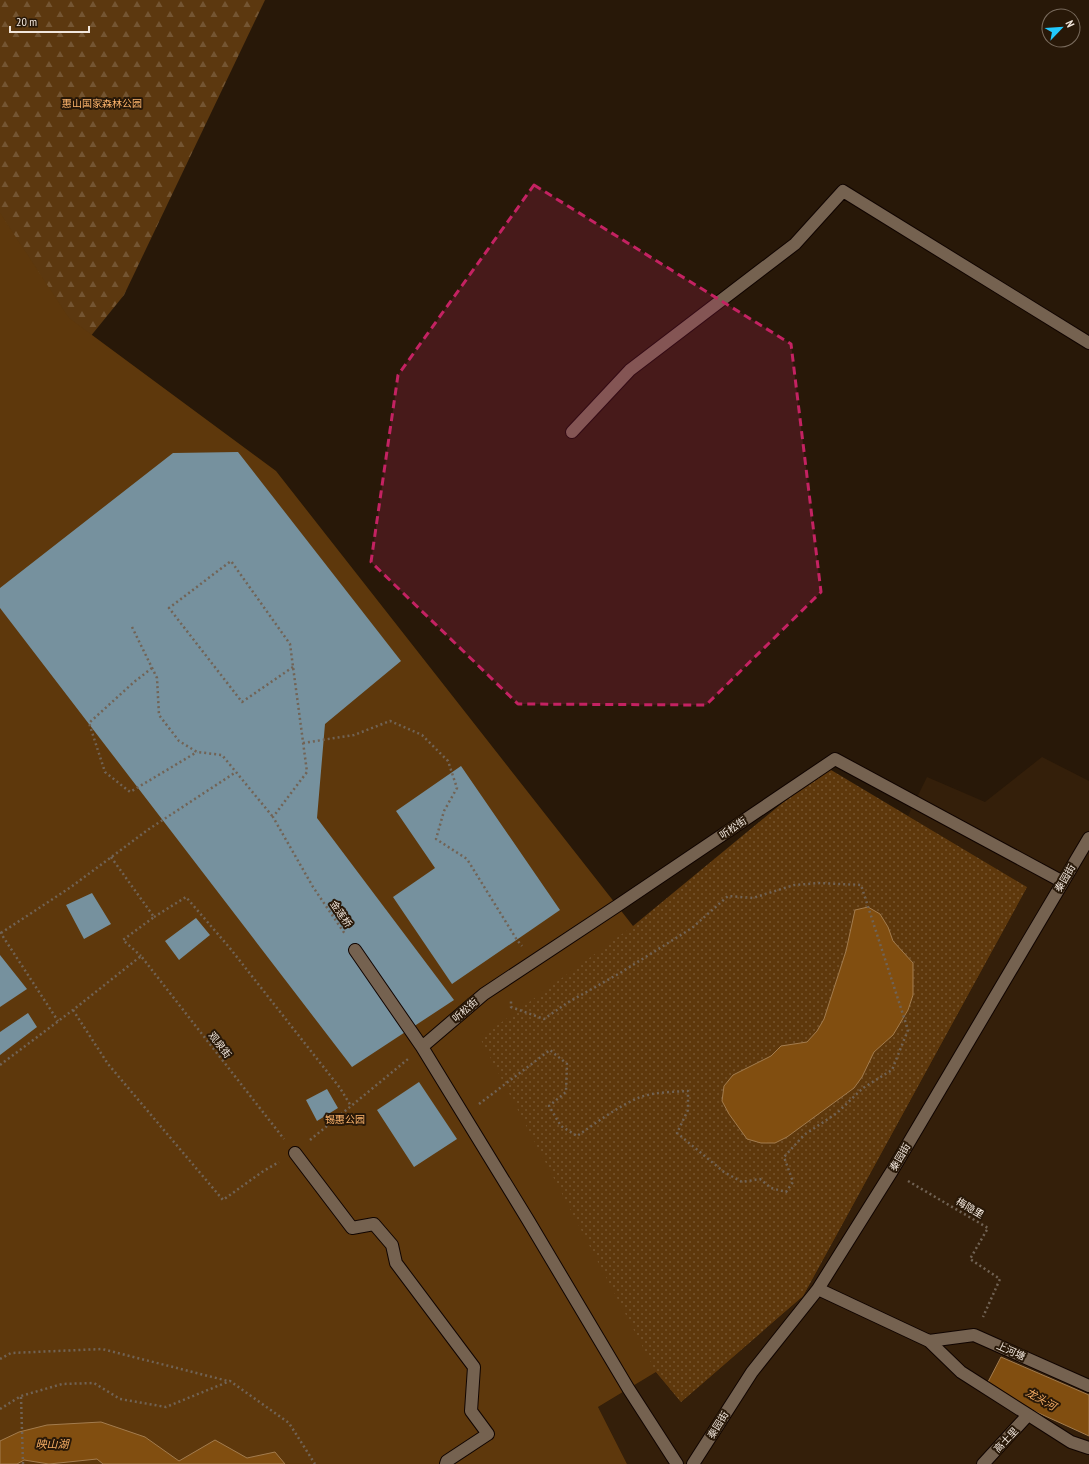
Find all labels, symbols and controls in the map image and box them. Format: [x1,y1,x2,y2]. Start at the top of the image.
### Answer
scale bar [10,8,89,34]
north arrow [1041,8,1081,48]
text: 20 m [16,14,37,29]
text: N [1062,18,1078,29]
park label: 惠山国家森林公园 [62,97,142,110]
street label: 听松街 [717,814,749,842]
street label: 秦园街 [1052,862,1078,894]
street label: 金莲桥 [327,898,355,930]
street label: 听松街 [449,995,481,1025]
street label: 观泉街 [206,1029,234,1061]
park label: 锡惠公园 [325,1113,365,1126]
street label: 秦园街 [887,1141,913,1173]
street label: 梅隐里 [954,1195,986,1221]
street label: 上河塘 [995,1339,1027,1363]
water label: 龙头河 [1023,1385,1061,1414]
street label: 秦园街 [705,1409,731,1441]
street label: 高士里 [991,1425,1021,1455]
water label: 映山湖 [36,1437,70,1451]

